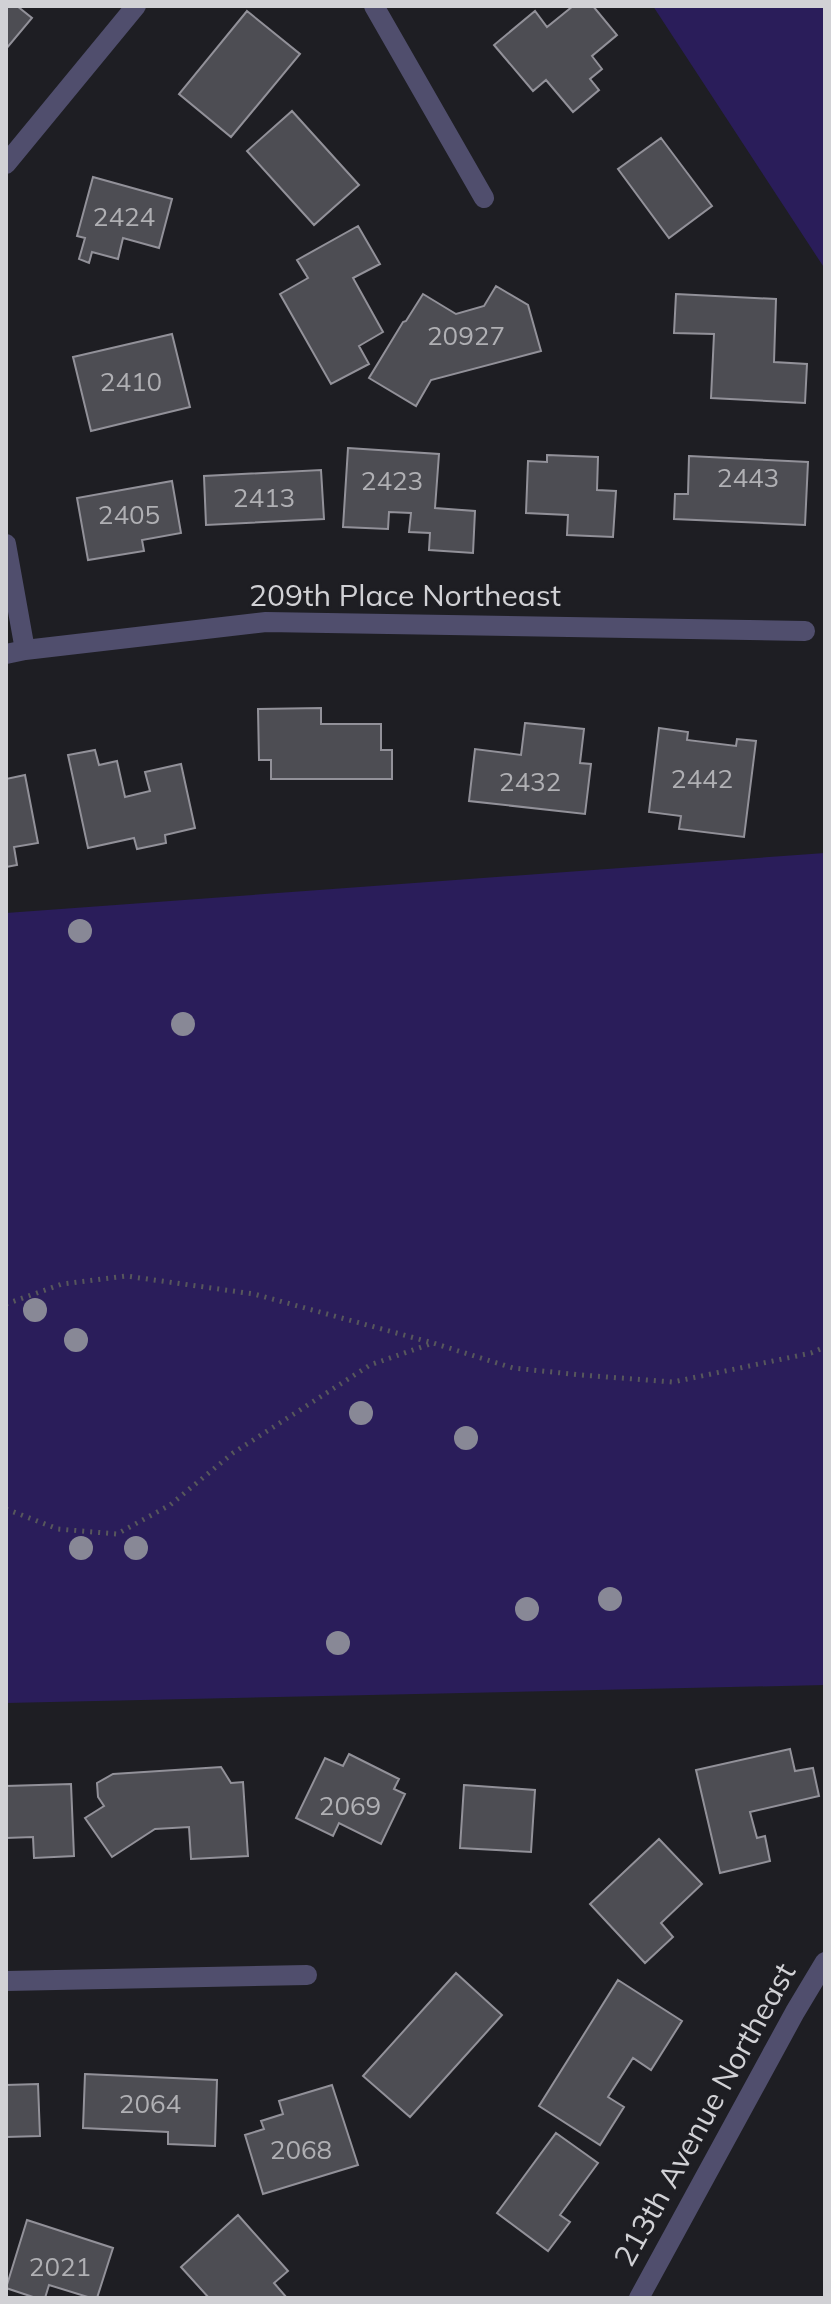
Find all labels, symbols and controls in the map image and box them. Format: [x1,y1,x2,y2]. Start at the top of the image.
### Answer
house number: 2424 [93,200,155,233]
house number: 20927 [427,319,505,352]
house number: 2410 [100,365,162,398]
house number: 2443 [717,461,779,494]
house number: 2423 [361,464,423,497]
house number: 2413 [233,481,295,514]
house number: 2405 [98,498,160,531]
street label: 209th Place Northeast [249,576,561,614]
house number: 2442 [671,762,733,795]
house number: 2432 [499,765,561,798]
house number: 2069 [319,1789,381,1822]
street label: 213th Avenue Northeast [605,1956,803,2273]
house number: 2064 [119,2087,181,2120]
house number: 2068 [270,2133,332,2166]
house number: 2021 [29,2250,91,2283]

